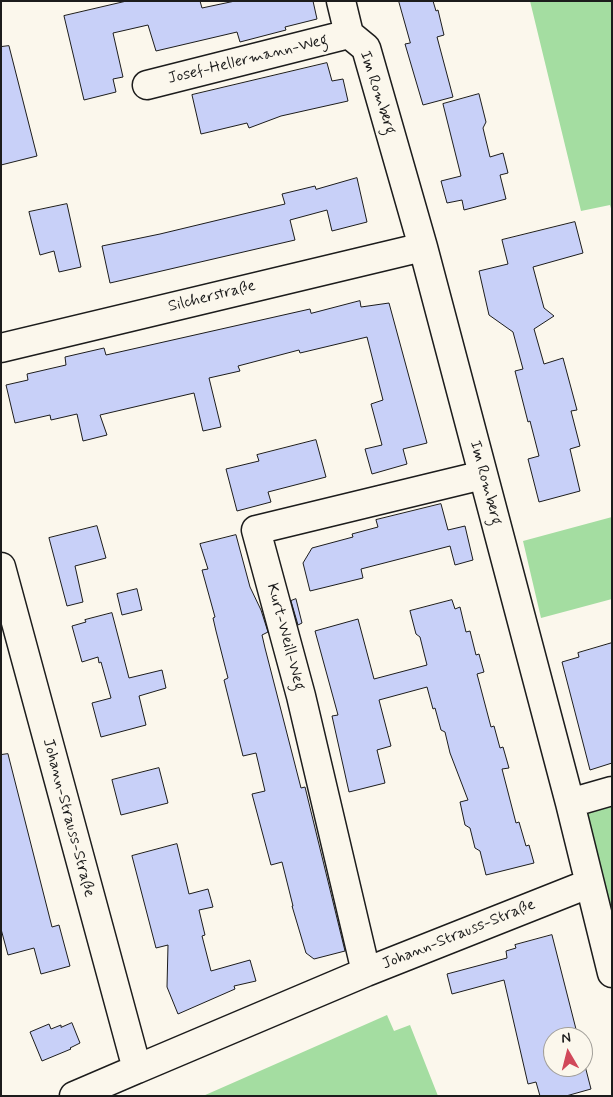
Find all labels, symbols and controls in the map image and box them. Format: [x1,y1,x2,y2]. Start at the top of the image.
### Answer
street label: Josef-Hellermann-Weg [166,31,330,89]
street label: Im Romberg [354,49,400,137]
street label: Silcherstraße [166,277,258,317]
street label: Im Romberg [465,439,505,527]
street label: Kurt-Weill-Weg [261,581,309,693]
street label: Johann-Strauss-Straße [38,737,98,899]
street label: Johann-Strauss-Straße [380,896,538,974]
north arrow [543,1027,593,1077]
text: N [560,1029,572,1048]

